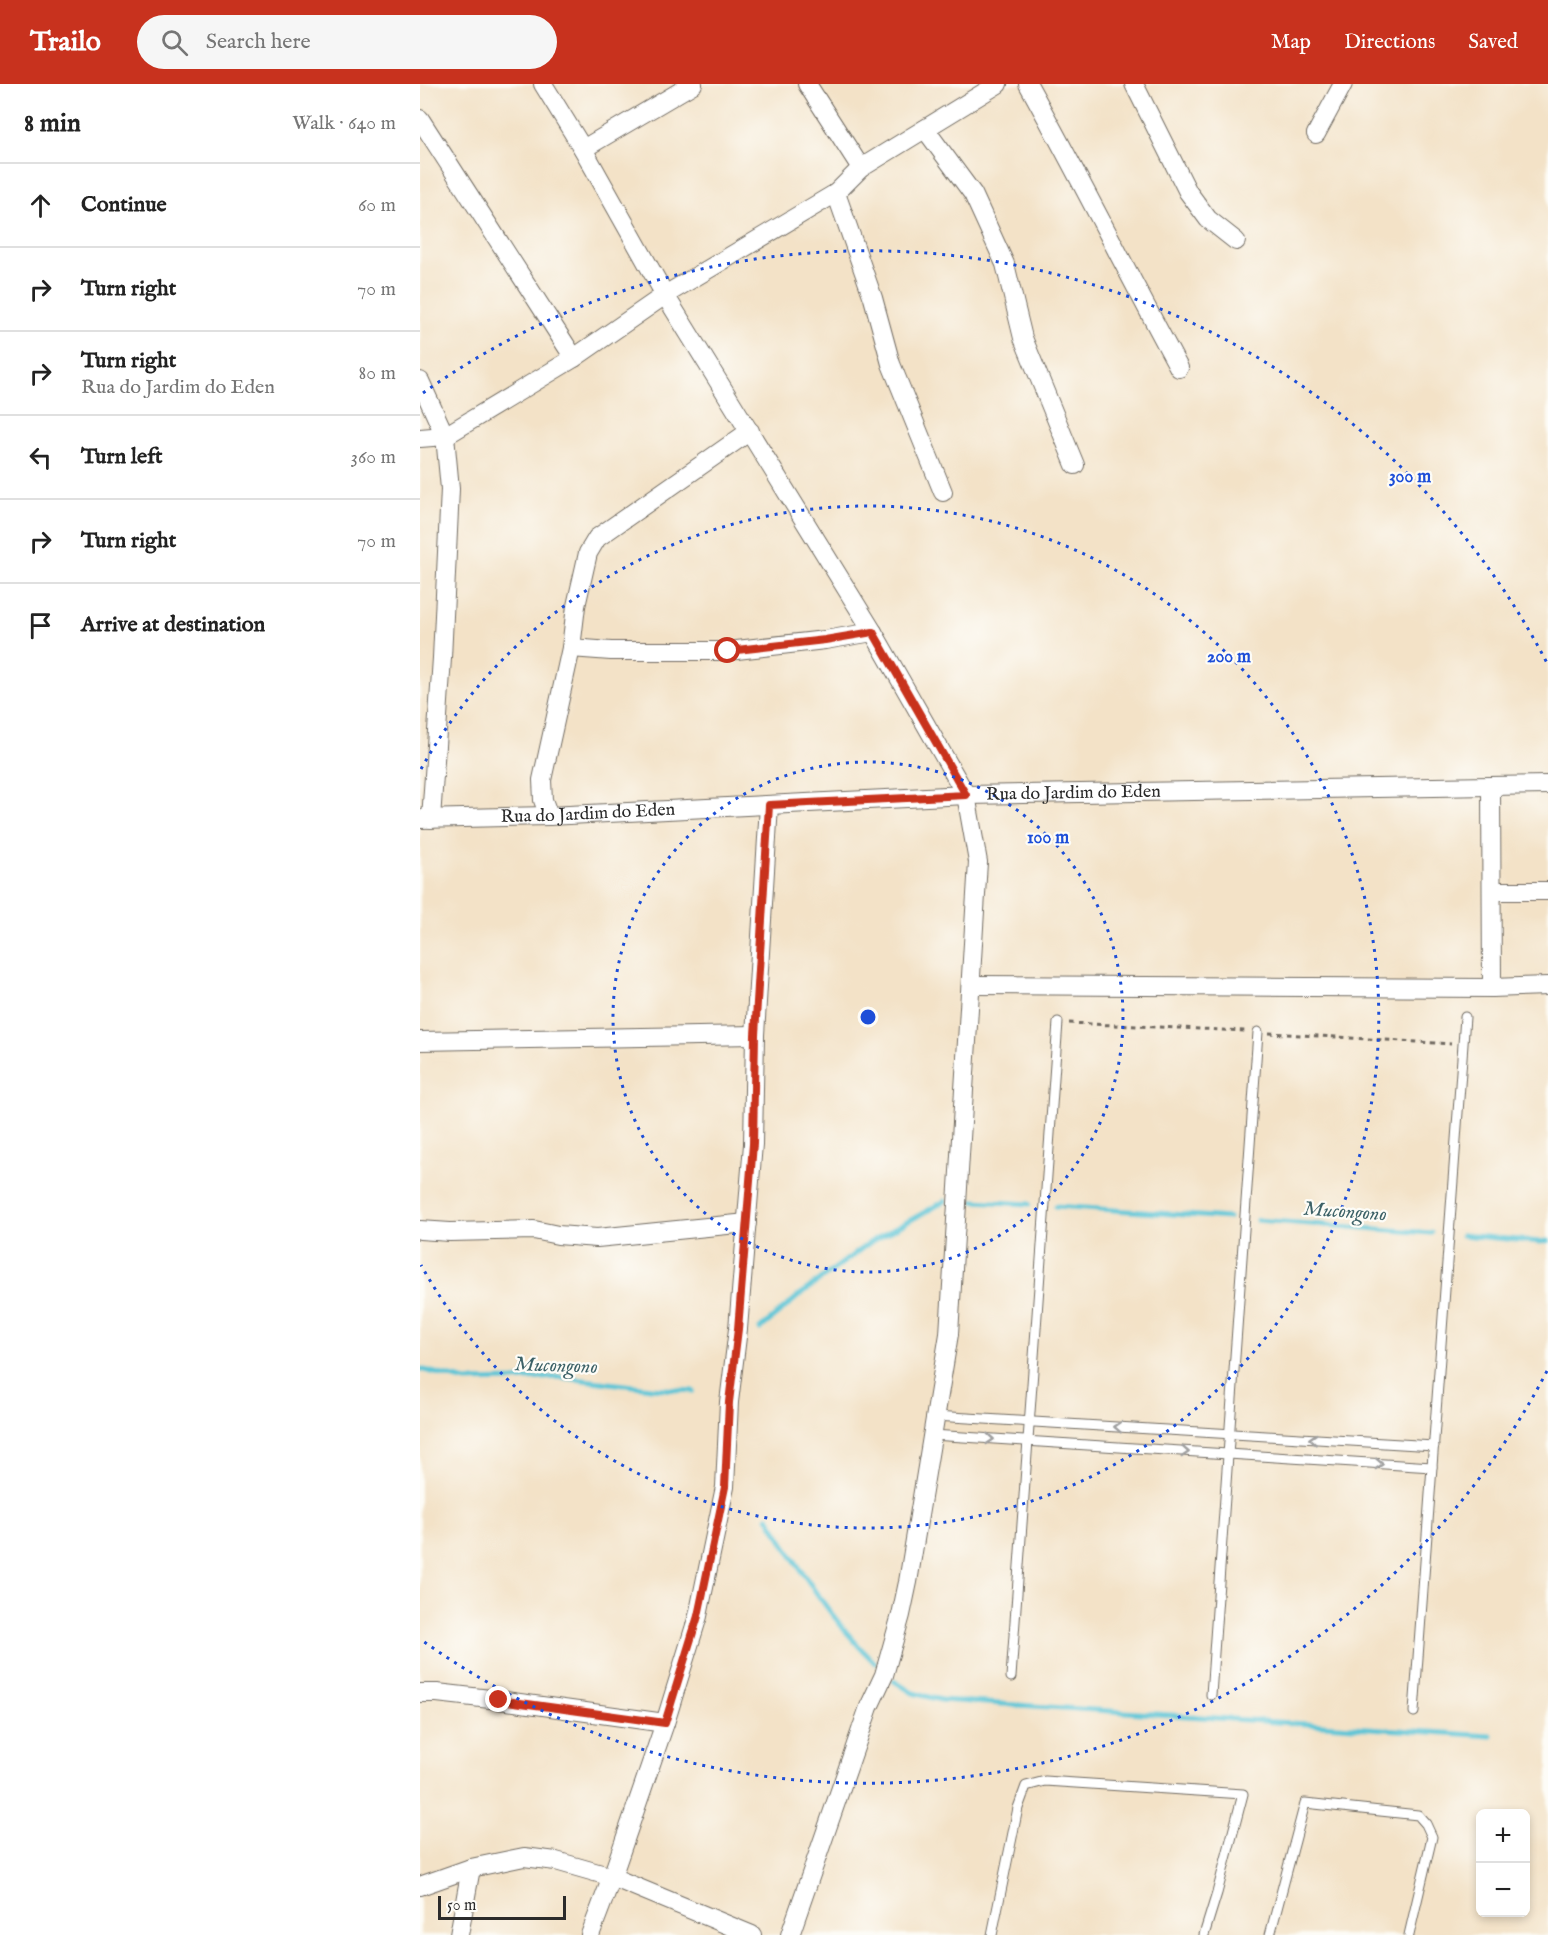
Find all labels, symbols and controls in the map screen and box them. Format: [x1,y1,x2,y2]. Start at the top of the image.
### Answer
search box [137,15,557,69]
text: Trailo [30,25,101,60]
icon: search [158,26,191,59]
text: Search here [206,28,311,56]
text: Map [1271,29,1311,56]
text: Directions [1344,29,1435,56]
text: Saved [1468,29,1518,56]
text: 8 min [24,107,81,140]
text: Walk · 640 m [292,111,396,136]
icon: ahead [24,189,57,222]
text: Continue [81,191,167,219]
text: 60 m [358,193,396,218]
icon: right [24,273,57,306]
text: Turn right [81,275,176,303]
text: 70 m [357,277,396,302]
text: Turn right [81,347,176,375]
icon: right [24,357,57,390]
text: 80 m [359,361,396,386]
text: Rua do Jardim do Eden [81,375,275,400]
icon: left [24,441,57,474]
text: Turn left [81,443,163,471]
text: 360 m [350,445,396,470]
text: 300 m [1389,466,1431,489]
icon: right [24,525,57,558]
text: Turn right [81,527,176,555]
text: 70 m [357,529,396,554]
icon: arrive [24,609,57,642]
text: Arrive at destination [81,611,265,639]
route start [714,637,740,663]
text: 200 m [1207,646,1251,669]
street label: Rua do Jardim do Eden [986,780,1161,806]
street label: Rua do Jardim do Eden [500,798,676,829]
text: 100 m [1027,827,1069,850]
centre of rings [858,1007,878,1027]
water label: Mucongono [1302,1197,1387,1228]
water label: Mucongono [514,1352,598,1381]
one-way arrow [1114,1421,1123,1434]
one-way arrow [986,1432,995,1445]
one-way arrow [1308,1432,1317,1445]
one-way arrow [1180,1445,1189,1458]
one-way arrow [1375,1457,1384,1470]
route end [485,1686,511,1712]
map controls [1476,1809,1530,1917]
button: + [1476,1809,1530,1863]
button: − [1476,1863,1530,1917]
scale bar [438,1893,566,1920]
text: 50 m [447,1896,476,1916]

